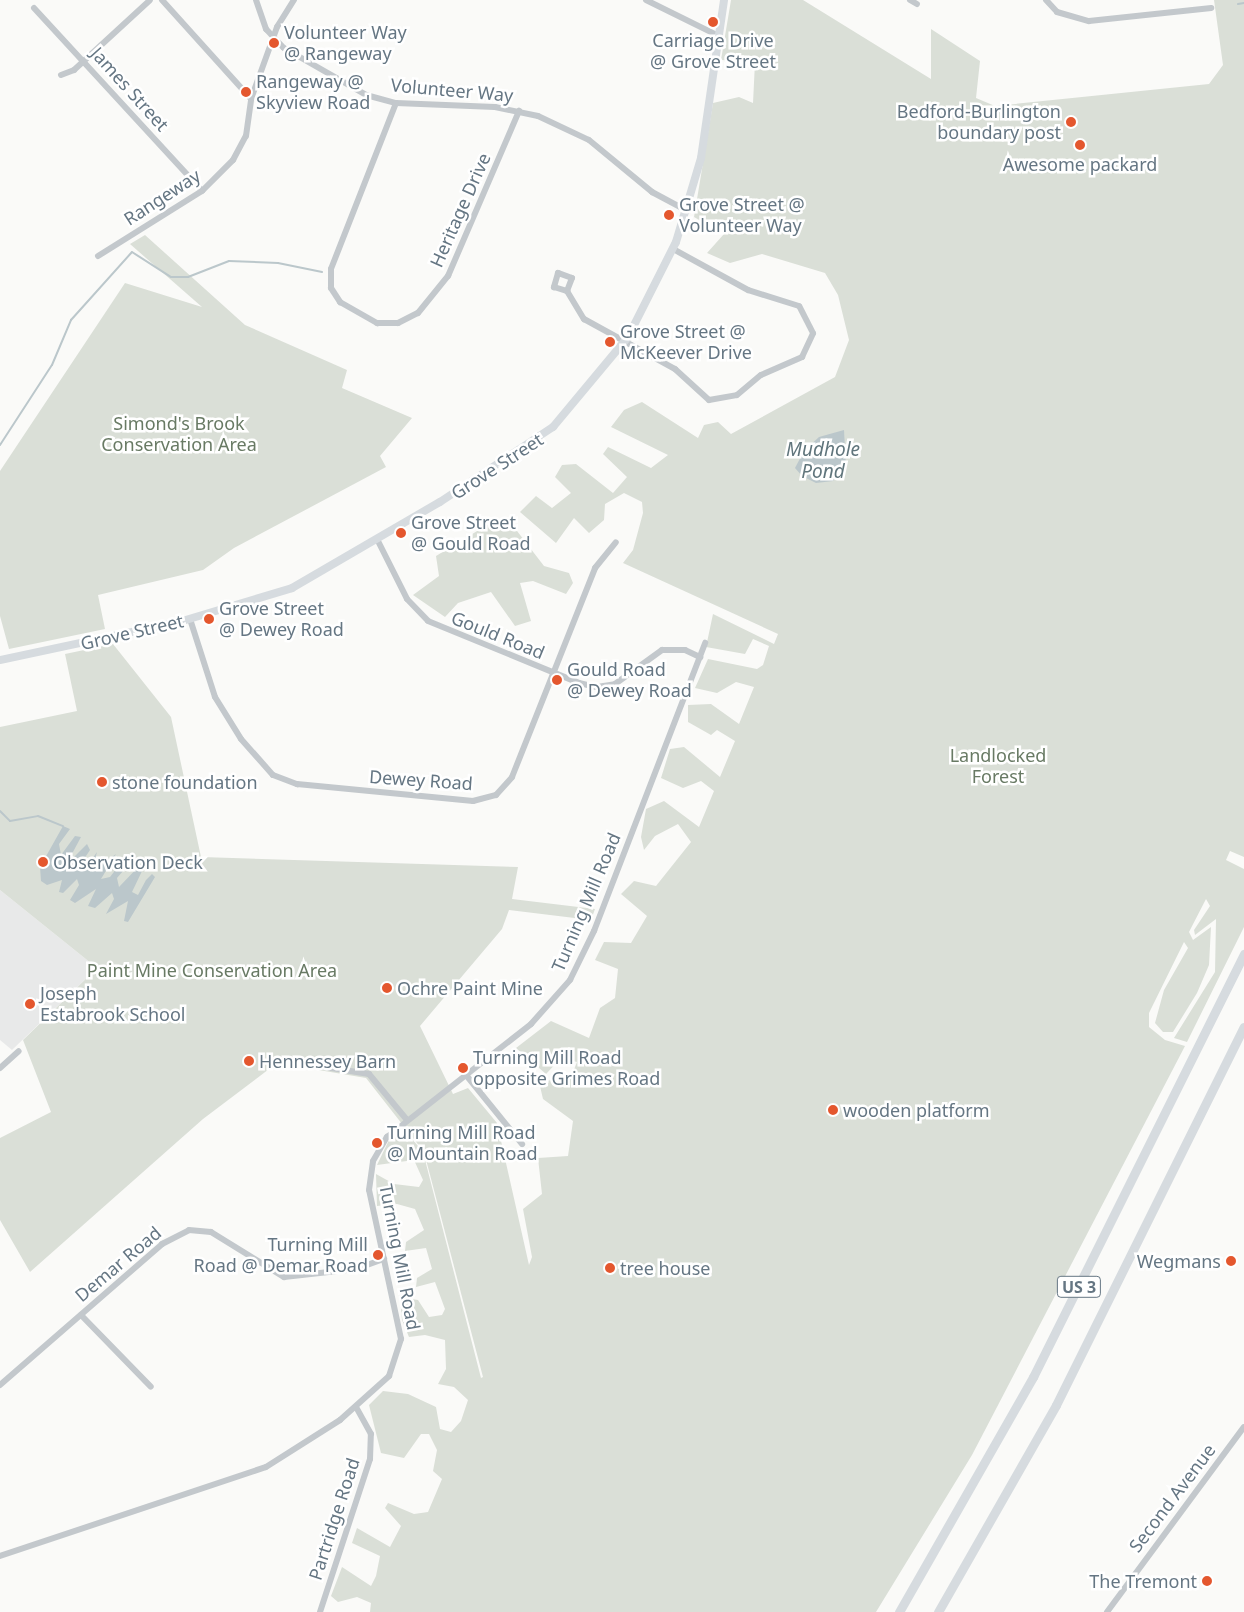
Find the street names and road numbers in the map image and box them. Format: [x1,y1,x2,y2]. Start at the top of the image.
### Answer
street label: James Street [87,43,173,135]
street label: Volunteer Way [390,74,514,106]
street label: Heritage Drive [425,150,495,270]
street label: Rangeway [120,164,204,230]
street label: Grove Street [447,428,547,504]
street label: Gould Road [448,606,548,664]
street label: Grove Street [78,610,186,654]
street label: Dewey Road [368,766,474,794]
street label: Turning Mill Road [547,829,625,975]
street label: Turning Mill Road [375,1182,425,1332]
street label: Demar Road [71,1222,165,1306]
road number: US 3 [1056,1274,1102,1300]
street label: Second Avenue [1124,1440,1220,1556]
street label: Partridge Road [304,1455,364,1583]

